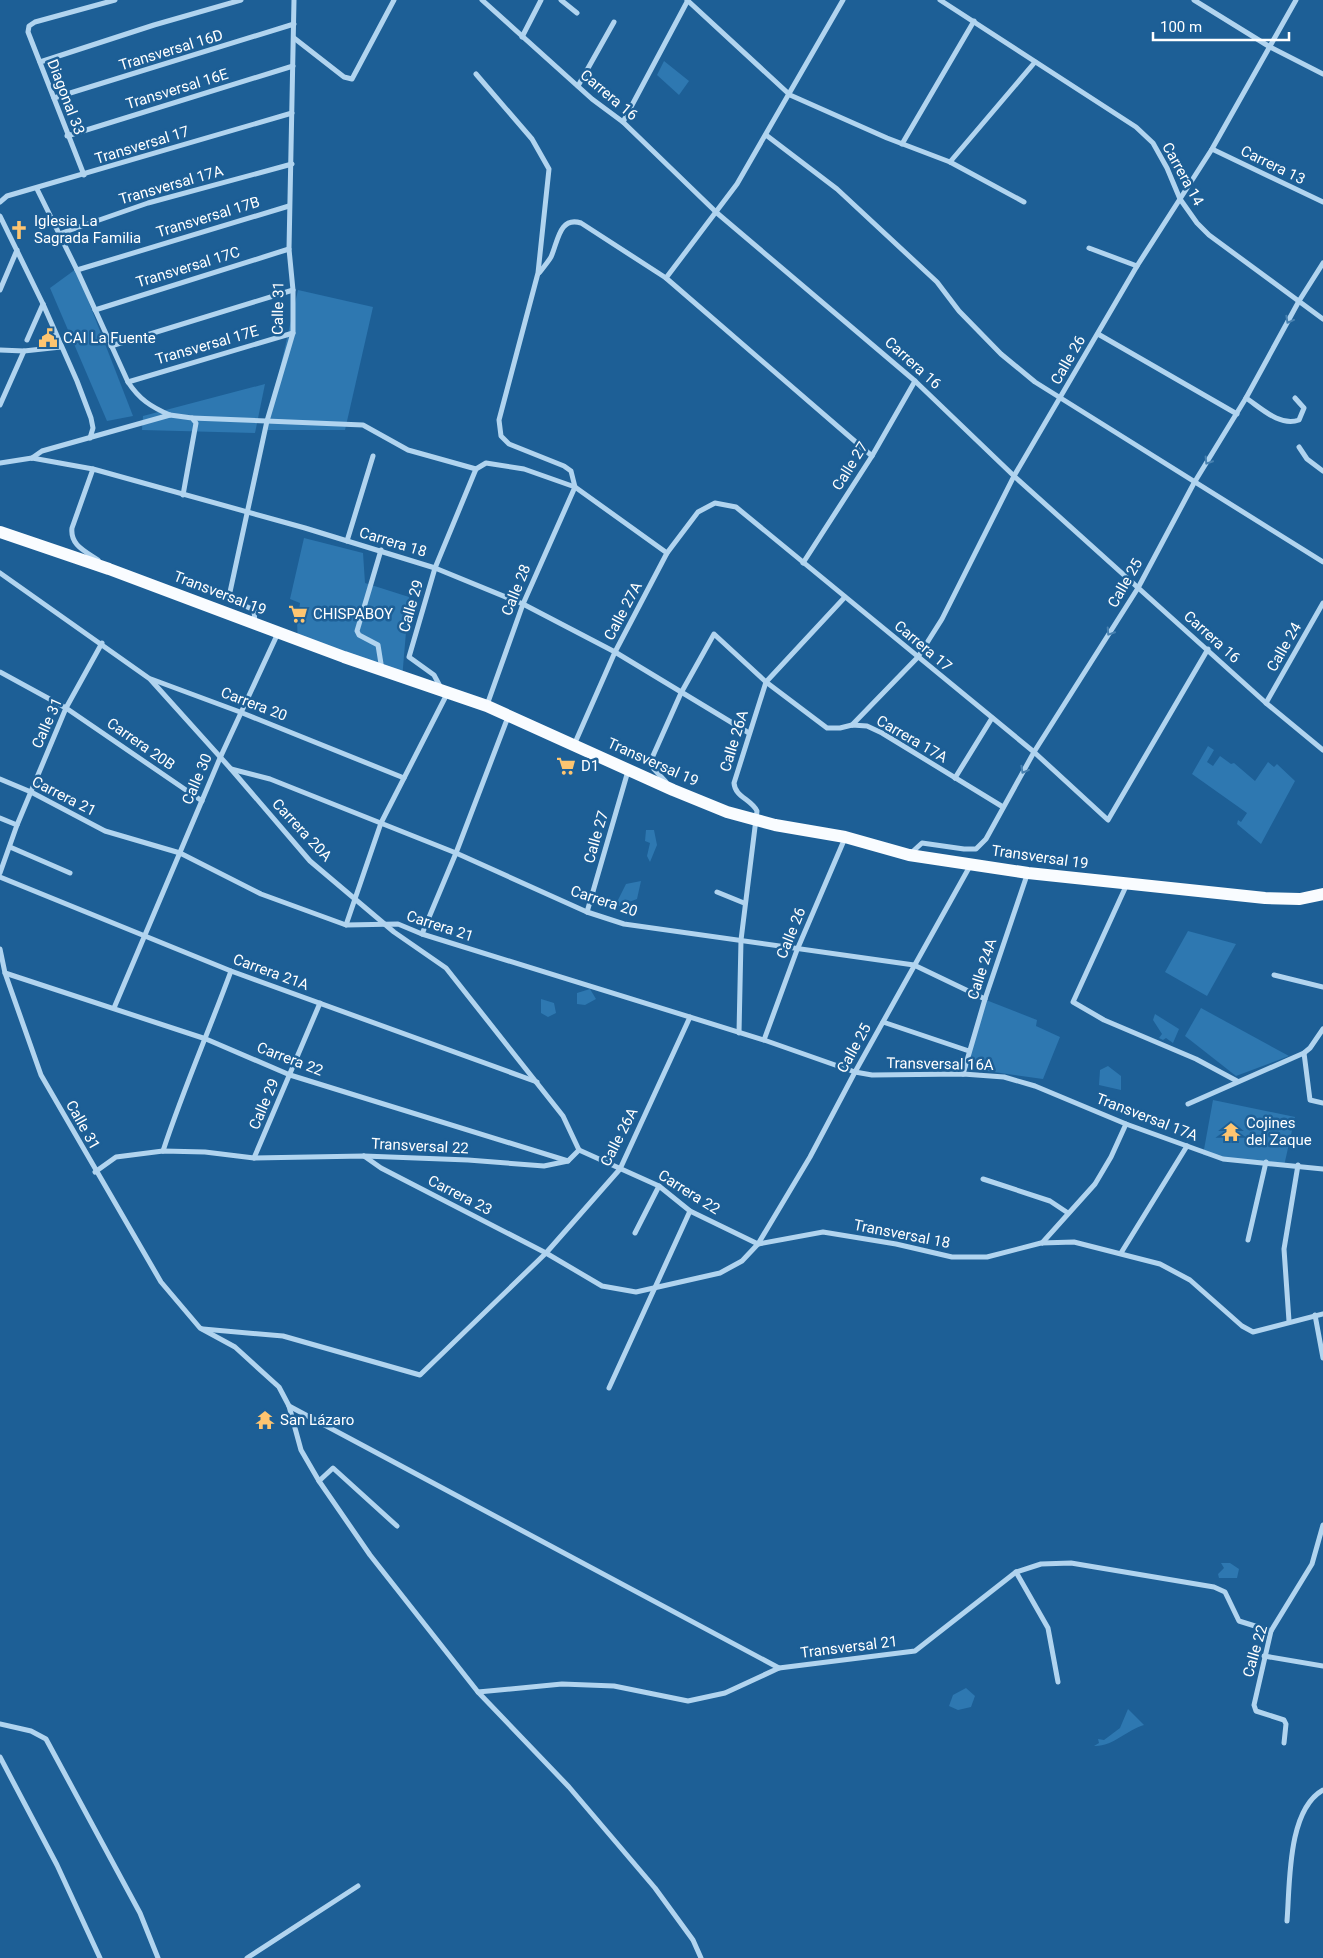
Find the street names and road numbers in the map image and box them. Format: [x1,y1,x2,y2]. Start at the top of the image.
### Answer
street label: Transversal 16D [117,26,225,74]
street label: Diagonal 33 [43,57,89,137]
street label: Transversal 16E [124,65,231,113]
street label: Carrera 16 [577,66,641,124]
street label: Transversal 17 [93,122,191,168]
street label: Carrera 14 [1158,139,1208,209]
street label: Carrera 13 [1238,142,1308,188]
street label: Transversal 17A [117,161,225,208]
street label: Transversal 17B [154,193,262,241]
street label: Transversal 17C [134,243,242,291]
street label: Calle 31 [269,281,287,335]
street label: Transversal 17E [153,322,261,368]
street label: Calle 26 [1047,332,1089,388]
street label: Carrera 16 [881,333,945,393]
street label: Calle 27 [828,438,872,494]
street label: Carrera 18 [357,523,429,561]
street label: Calle 25 [1104,555,1146,611]
street label: Calle 28 [498,562,534,618]
street label: Transversal 19 [171,567,269,619]
street label: Calle 29 [395,578,427,634]
street label: Calle 27A [600,579,646,643]
street label: Carrera 16 [1180,607,1244,667]
street label: Carrera 17 [891,617,955,675]
street label: Calle 24 [1263,619,1306,675]
street label: Carrera 20 [218,683,290,725]
street label: Calle 31 [28,695,66,751]
street label: Calle 26A [716,708,752,774]
street label: Carrera 17A [873,711,951,767]
street label: Carrera 20B [104,714,178,774]
street label: Transversal 19 [605,734,701,790]
street label: Calle 30 [178,751,216,807]
street label: Carrera 21 [29,772,99,820]
street label: Carrera 20A [268,795,336,865]
street label: Calle 27 [580,809,612,865]
street label: Transversal 19 [990,841,1090,873]
street label: Carrera 20 [568,882,640,920]
street label: Calle 26 [773,905,809,961]
street label: Carrera 21 [404,907,476,945]
street label: Calle 24A [964,936,1000,1002]
street label: Carrera 21A [231,950,312,994]
street label: Calle 25 [833,1020,875,1076]
street label: Carrera 22 [254,1038,326,1080]
street label: Transversal 16A [886,1054,994,1074]
street label: Calle 29 [245,1076,283,1132]
street label: Transversal 17A [1094,1089,1201,1145]
street label: Calle 31 [62,1097,104,1153]
street label: Calle 26A [597,1104,642,1169]
street label: Transversal 22 [371,1134,469,1158]
street label: Carrera 22 [655,1166,723,1218]
street label: Carrera 23 [425,1171,495,1219]
street label: Transversal 18 [852,1216,952,1252]
street label: Calle 22 [1239,1623,1271,1679]
street label: Transversal 21 [799,1632,899,1662]

